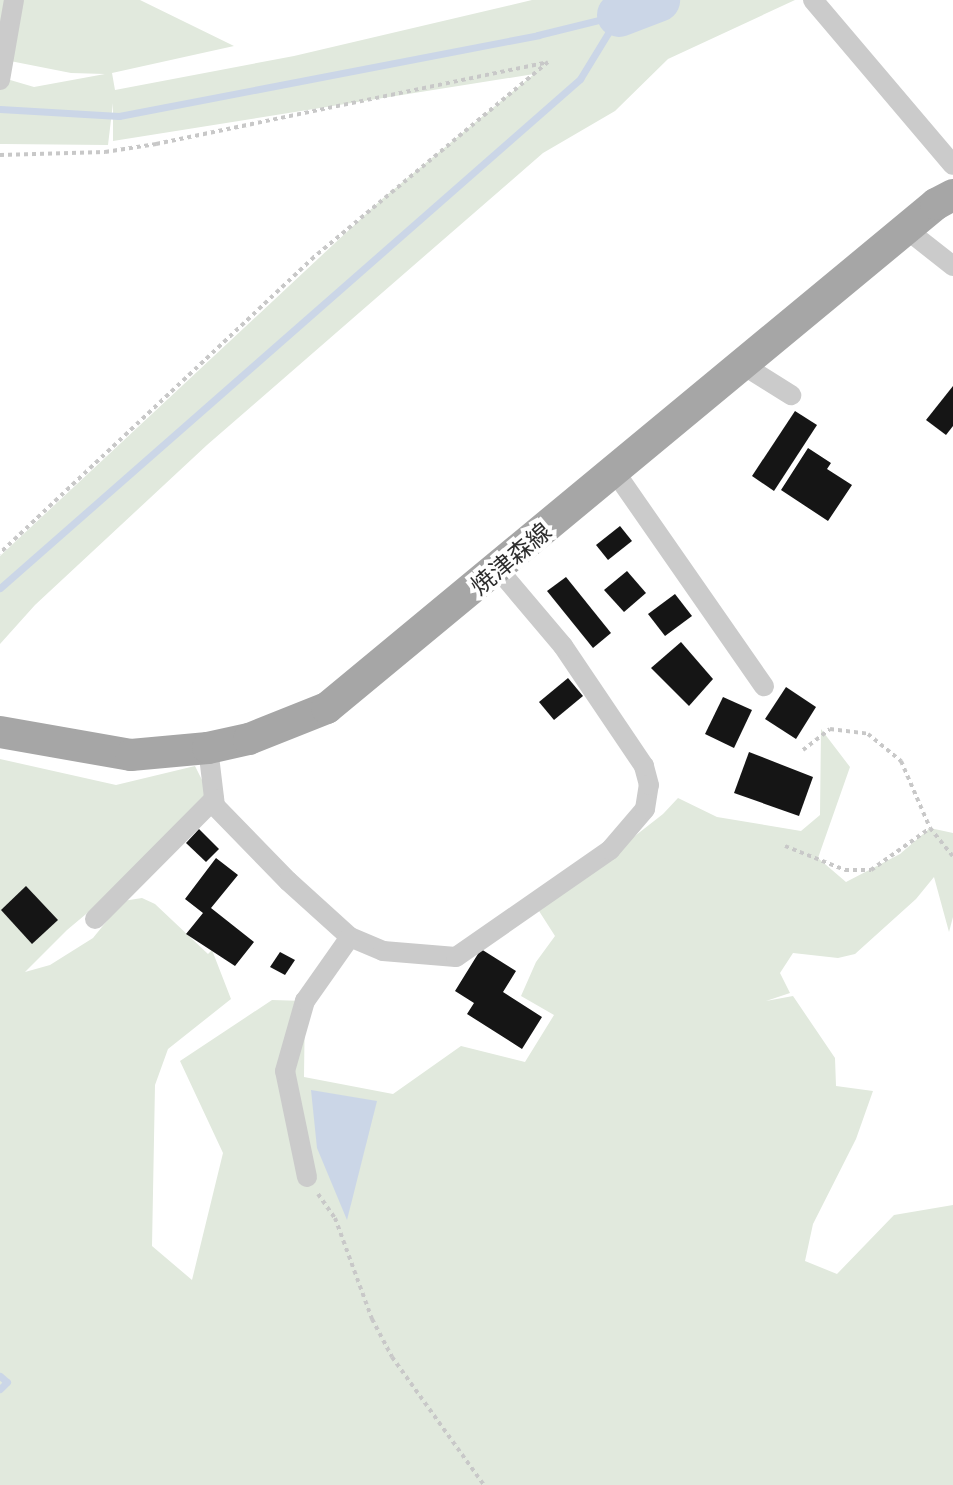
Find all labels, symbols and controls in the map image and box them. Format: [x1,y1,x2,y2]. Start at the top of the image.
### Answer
street label: 焼津森線 [465,517,557,601]

